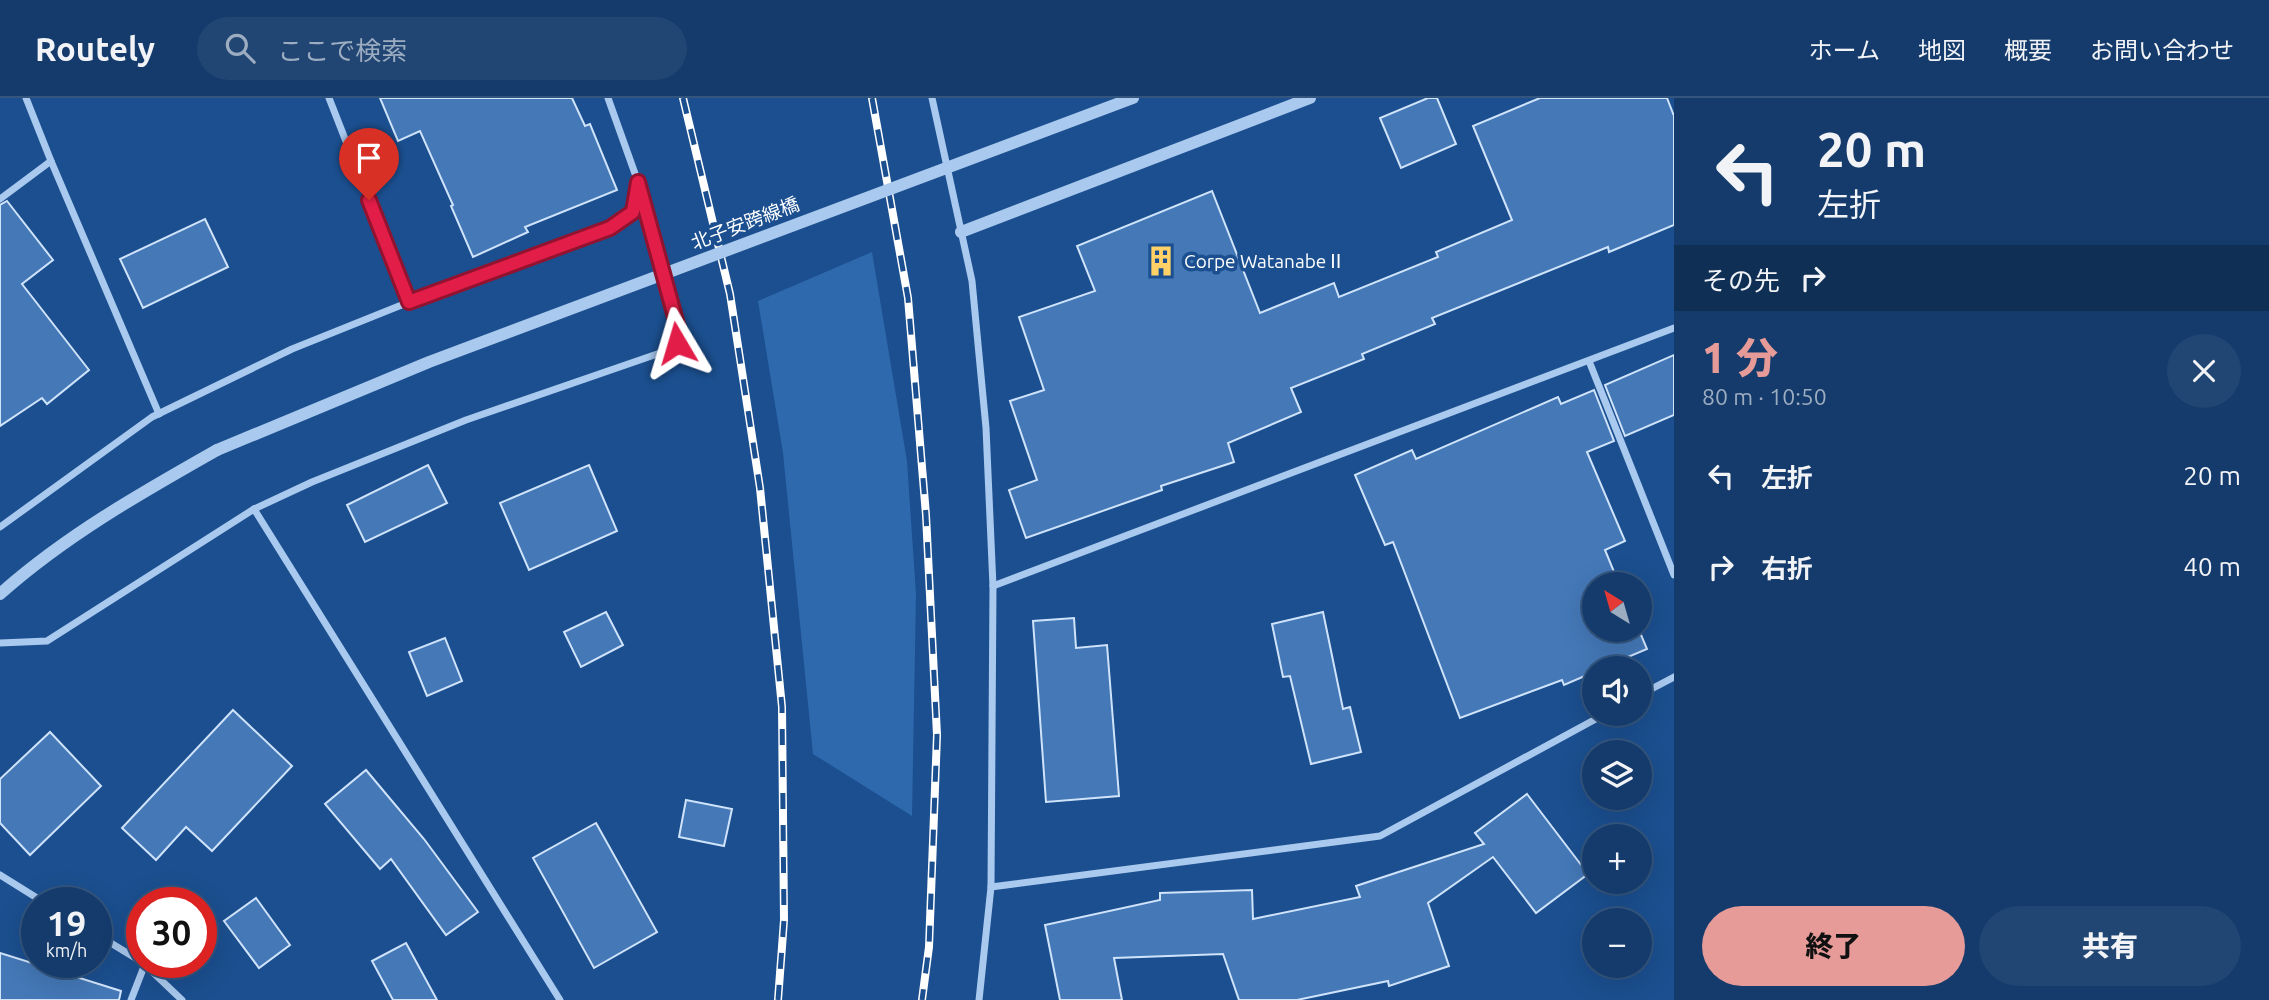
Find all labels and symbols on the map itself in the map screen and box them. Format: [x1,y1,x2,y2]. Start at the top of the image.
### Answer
pin [339,128,399,200]
street label: 北子安跨線橋 [688,192,802,254]
building icon: Corpe WatanabeⅡ [1144,244,1178,278]
place label: Corpe WatanabeⅡ [1184,250,1345,272]
position arrow [640,306,714,380]
north arrow [1582,572,1652,642]
speed limit sign: 30 [126,887,217,978]

